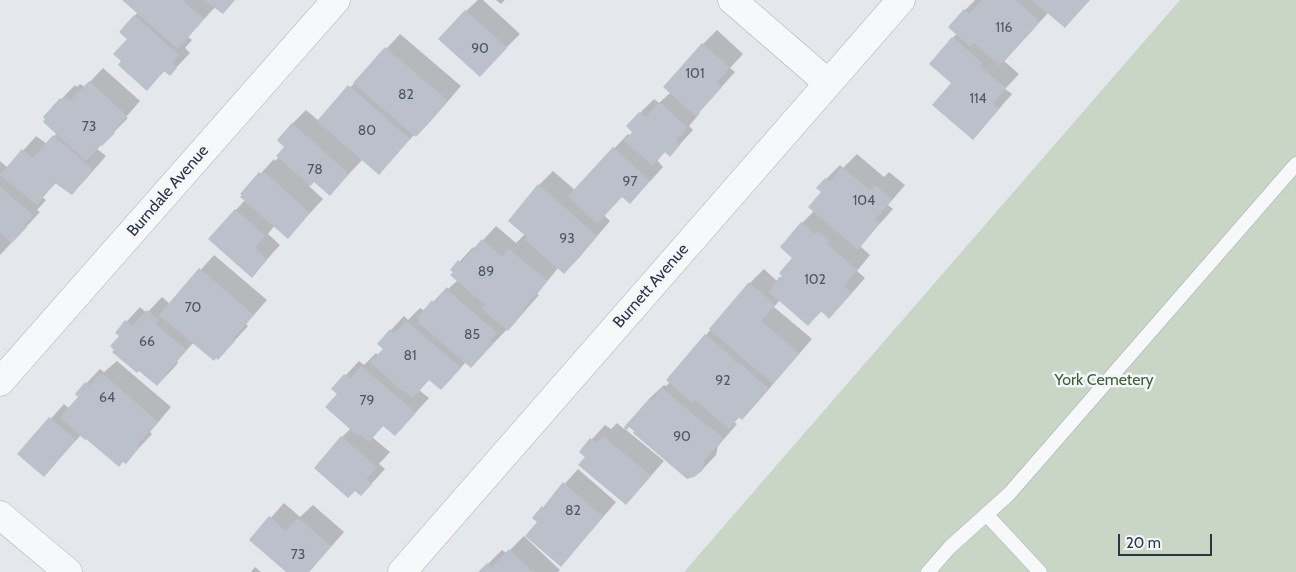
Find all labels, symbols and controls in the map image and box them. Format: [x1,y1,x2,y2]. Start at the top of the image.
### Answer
house number: 116 [995,20,1013,36]
house number: 90 [471,41,489,57]
house number: 101 [686,66,704,82]
house number: 82 [398,87,414,103]
house number: 114 [969,91,987,107]
house number: 73 [82,119,96,135]
house number: 80 [358,123,376,139]
street label: Burndale Avenue [123,141,213,241]
house number: 78 [307,162,323,178]
house number: 97 [623,174,637,190]
house number: 104 [853,193,875,209]
house number: 93 [559,231,575,247]
street label: Burnett Avenue [609,240,693,332]
house number: 89 [478,264,494,280]
house number: 102 [804,272,826,288]
house number: 70 [185,300,201,316]
house number: 85 [464,327,480,343]
house number: 66 [139,334,155,350]
house number: 81 [403,348,417,364]
park label: York Cemetery [1054,370,1154,390]
house number: 92 [715,373,731,389]
house number: 64 [99,390,115,406]
house number: 79 [360,393,374,409]
house number: 90 [673,429,691,445]
house number: 82 [565,503,581,519]
scale bar [1121,524,1215,556]
text: 20 m [1126,534,1161,552]
house number: 73 [291,547,305,563]

